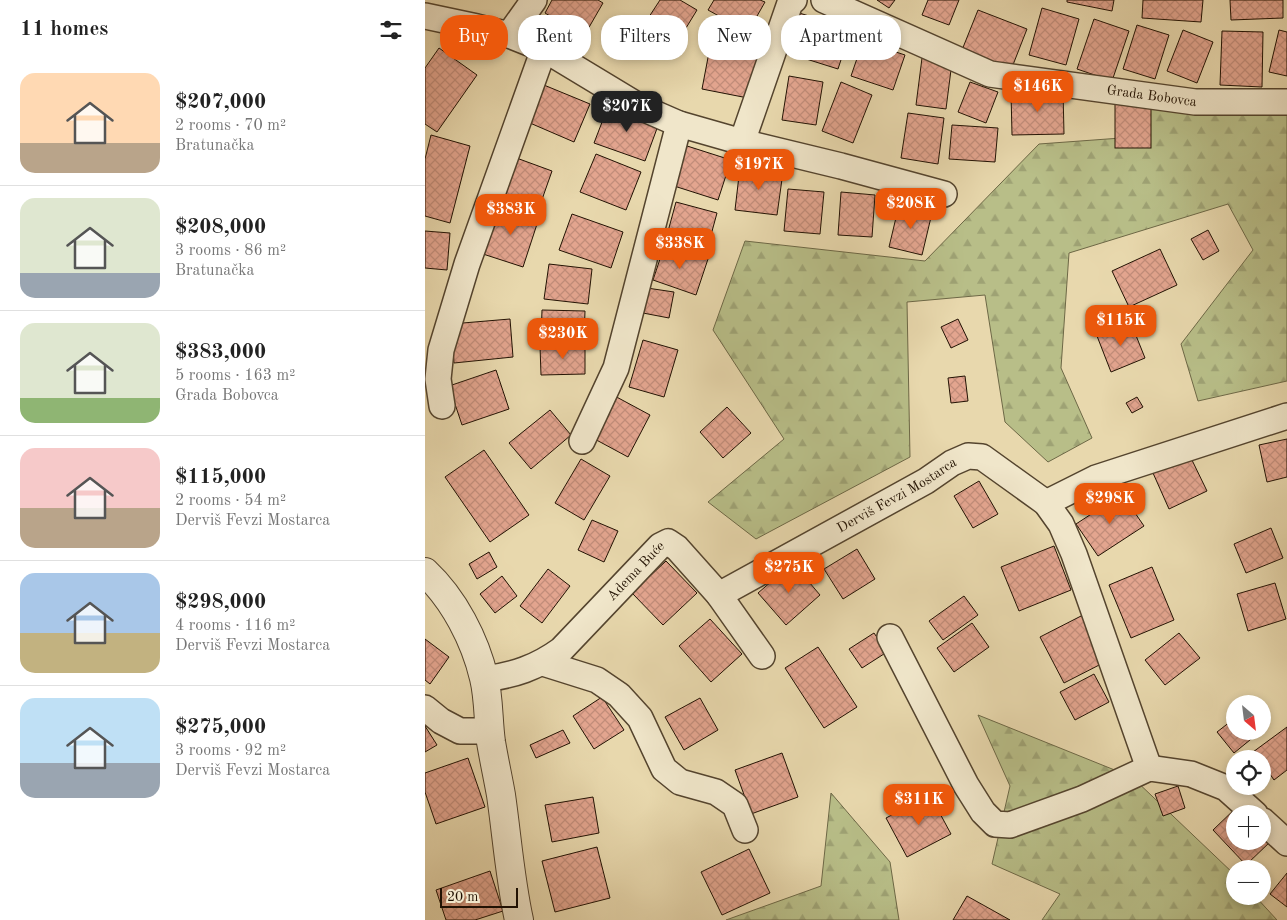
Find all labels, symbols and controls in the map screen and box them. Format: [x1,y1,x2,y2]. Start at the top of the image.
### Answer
chip: Buy [440,15,508,60]
chip: Rent [518,15,591,60]
chip: Filters [601,15,688,60]
chip: New [698,15,771,60]
chip: Apartment [781,15,901,60]
icon: filters [377,16,405,44]
text: 11 homes [20,19,108,40]
pin: $146K [1003,70,1073,113]
text: $146K [1013,79,1063,95]
street label: Grada Bobovca [1106,83,1198,109]
pin: $207K [592,90,662,133]
text: $207,000 [175,92,266,113]
icon: home [60,93,120,153]
text: $207K [602,99,652,115]
text: 2 rooms · 70 m² [175,118,286,134]
text: Bratunačka [175,138,254,154]
pin: $197K [724,148,794,191]
text: $197K [734,157,784,173]
pin: $208K [876,188,946,230]
pin: $383K [476,194,546,236]
text: $208K [886,196,936,212]
text: $383K [486,202,536,218]
text: $208,000 [175,217,266,238]
icon: home [60,218,120,278]
pin: $338K [645,228,715,270]
text: $338K [655,236,705,252]
text: 3 rooms · 86 m² [175,243,286,259]
text: Bratunačka [175,263,254,279]
pin: $115K [1086,304,1156,347]
text: $115K [1096,313,1146,329]
pin: $230K [528,318,598,360]
text: $230K [538,326,588,342]
text: $383,000 [175,342,266,363]
icon: home [60,343,120,403]
text: 5 rooms · 163 m² [175,368,295,384]
text: Grada Bobovca [175,388,279,404]
street label: Derviš Fevzi Mostarca [835,455,959,536]
text: $115,000 [175,467,266,488]
icon: home [60,468,120,528]
pin: $298K [1075,482,1145,525]
text: $298K [1085,491,1135,507]
text: 2 rooms · 54 m² [175,493,286,509]
text: Derviš Fevzi Mostarca [175,513,330,529]
street label: Adema Buće [605,538,666,604]
pin: $275K [754,552,824,594]
text: $275K [764,560,814,576]
text: $298,000 [175,592,266,613]
icon: home [60,593,120,653]
text: 4 rooms · 116 m² [175,618,295,634]
text: Derviš Fevzi Mostarca [175,638,330,654]
north arrow [1226,695,1271,740]
map controls [1226,695,1271,905]
text: $275,000 [175,717,266,738]
icon: home [60,718,120,778]
text: 3 rooms · 92 m² [175,743,286,759]
button: locate [1226,750,1271,795]
text: Derviš Fevzi Mostarca [175,763,330,779]
pin: $311K [884,784,954,826]
text: $311K [894,792,944,808]
button: + [1226,805,1271,850]
button: − [1226,860,1271,905]
scale bar [440,885,517,908]
text: 20 m [447,890,478,904]

